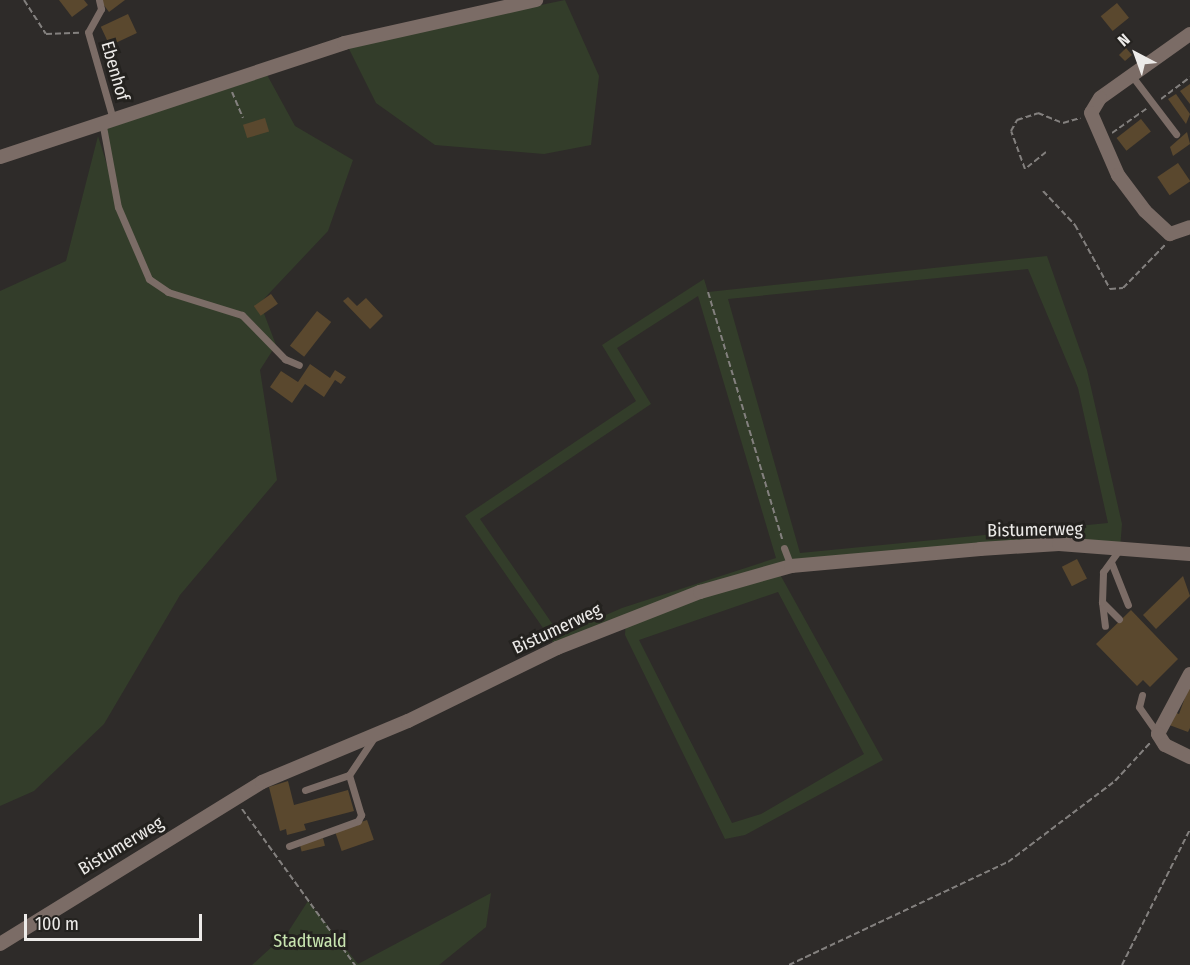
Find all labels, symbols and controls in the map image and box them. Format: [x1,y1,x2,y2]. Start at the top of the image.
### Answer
north arrow [1106,24,1166,84]
text: N [1114,30,1134,50]
street label: Ebenhof [96,39,134,103]
street label: Bistumerweg [987,518,1083,542]
street label: Bistumerweg [509,599,605,659]
street label: Bistumerweg [74,812,168,880]
scale bar [27,902,206,940]
text: 100 m [35,913,79,935]
park label: Stadtwald [273,930,347,952]

